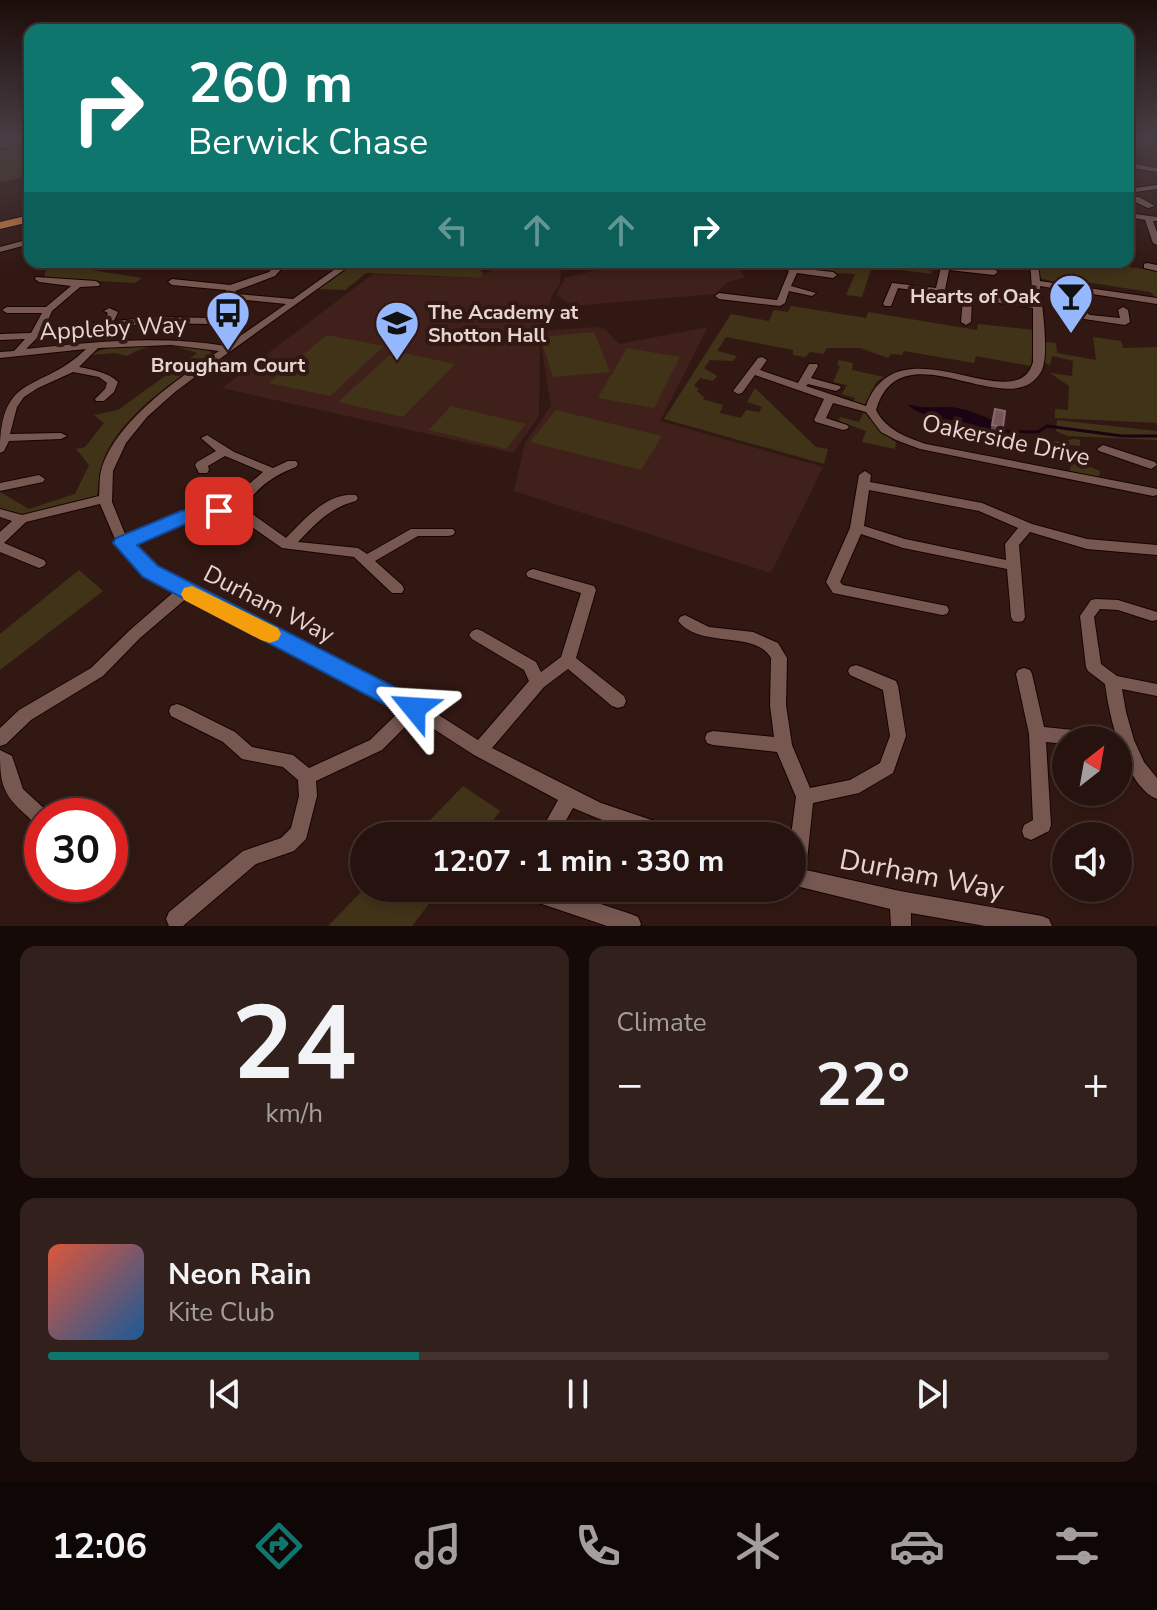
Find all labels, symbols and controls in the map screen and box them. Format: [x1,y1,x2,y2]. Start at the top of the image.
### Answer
text: 260 m [188,45,353,122]
icon: right [56,56,160,160]
text: Berwick Chase [188,118,428,167]
icon: left [431,208,475,252]
icon: ahead [515,208,559,252]
icon: ahead [599,208,643,252]
icon: right [683,208,727,252]
bar icon: Hearts of Oak [1047,272,1095,335]
place label: Hearts of Oak [910,283,1041,310]
bus stop icon: Brougham Court [204,289,252,352]
school or university icon: The Academy at Shotton Hall [373,299,421,362]
place label: The Academy at Shotton Hall [428,299,579,349]
street label: Appleby Way [38,308,188,348]
place label: Brougham Court [151,352,305,379]
street label: Oakerside Drive [919,407,1093,473]
pin [185,477,253,545]
icon: arrive [197,489,241,533]
street label: Durham Way [198,557,341,651]
position arrow [372,666,456,750]
north arrow [1052,726,1132,806]
map controls [1052,726,1132,902]
speed limit sign: 30 [24,798,128,902]
button: sound [1052,822,1132,902]
street label: Durham Way [836,840,1008,910]
text: 12:07 · 1 min · 330 m [432,841,724,882]
text: 24 [232,973,357,1115]
text: Climate [617,1005,707,1040]
text: 22° [815,1044,910,1126]
text: − [617,1055,643,1115]
text: + [1083,1055,1109,1115]
text: km/h [266,1096,323,1131]
text: Neon Rain [168,1254,312,1295]
text: Kite Club [168,1295,275,1330]
icon: previous [203,1372,247,1416]
icon: pause [556,1372,600,1416]
icon: next [910,1372,954,1416]
icon: directions [251,1518,307,1574]
icon: music [410,1518,466,1574]
icon: phone [570,1518,626,1574]
icon: climate [730,1518,786,1574]
icon: car [889,1518,945,1574]
icon: filters [1049,1518,1105,1574]
text: 12:06 [52,1522,147,1571]

